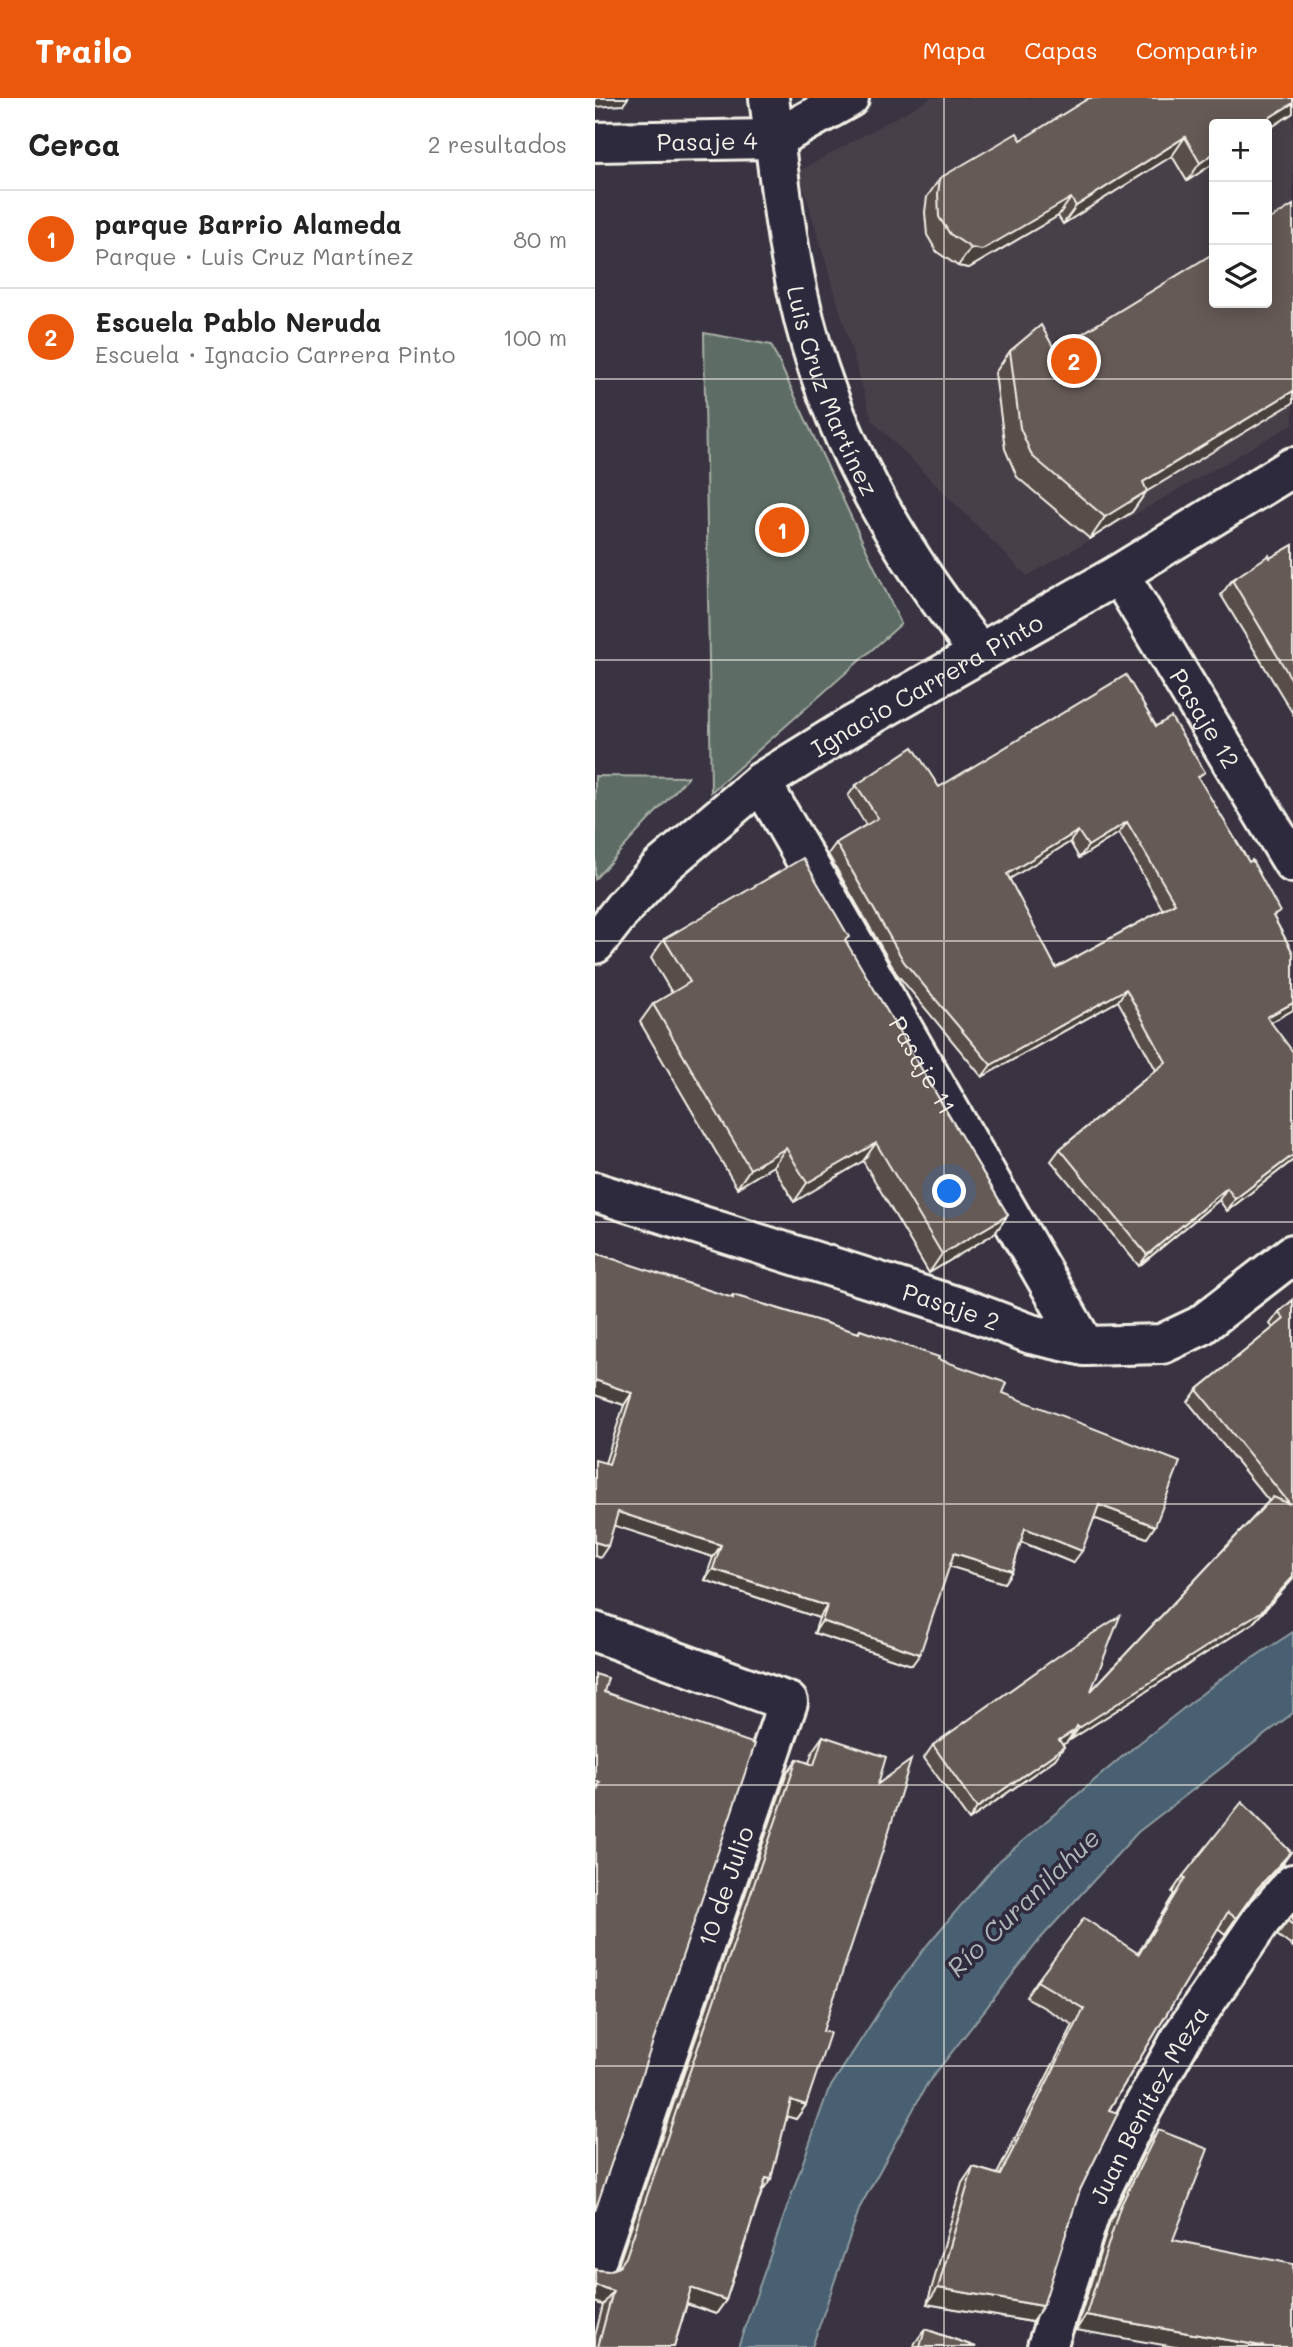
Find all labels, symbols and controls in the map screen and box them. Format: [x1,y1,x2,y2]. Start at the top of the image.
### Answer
text: Trailo [35,28,132,71]
text: Mapa [922,34,986,65]
text: Capas [1024,34,1098,65]
text: Compartir [1136,34,1258,65]
map controls [1209,119,1272,308]
button: + [1209,119,1272,182]
text: Cerca [28,124,120,164]
street label: Pasaje 4 [656,124,758,156]
text: 2 resultados [428,129,567,159]
button: − [1209,182,1272,245]
text: parque Barrio Alameda [95,207,402,241]
text: 1 [46,224,56,254]
text: 80 m [513,224,567,254]
text: Parque · Luis Cruz Martínez [95,241,414,271]
button: layers [1209,245,1272,308]
street label: Luis Cruz Martínez [781,283,886,501]
text: Escuela Pablo Neruda [95,305,382,339]
text: 2 [45,322,57,352]
text: 100 m [503,322,567,352]
pin: 2 [1051,335,1097,387]
text: Escuela · Ignacio Carrera Pinto [95,339,456,369]
pin: 1 [759,504,805,556]
street label: Ignacio Carrera Pinto [805,605,1048,763]
street label: Pasaje 12 [1164,662,1248,773]
street label: Pasaje 11 [883,1010,964,1119]
your location [932,1174,966,1208]
street label: Pasaje 2 [899,1275,1004,1336]
water label: Río Curanilahue [939,1820,1107,1984]
street label: 10 de Julio [690,1822,760,1950]
street label: Juan Benítez Meza [1082,1999,1214,2209]

